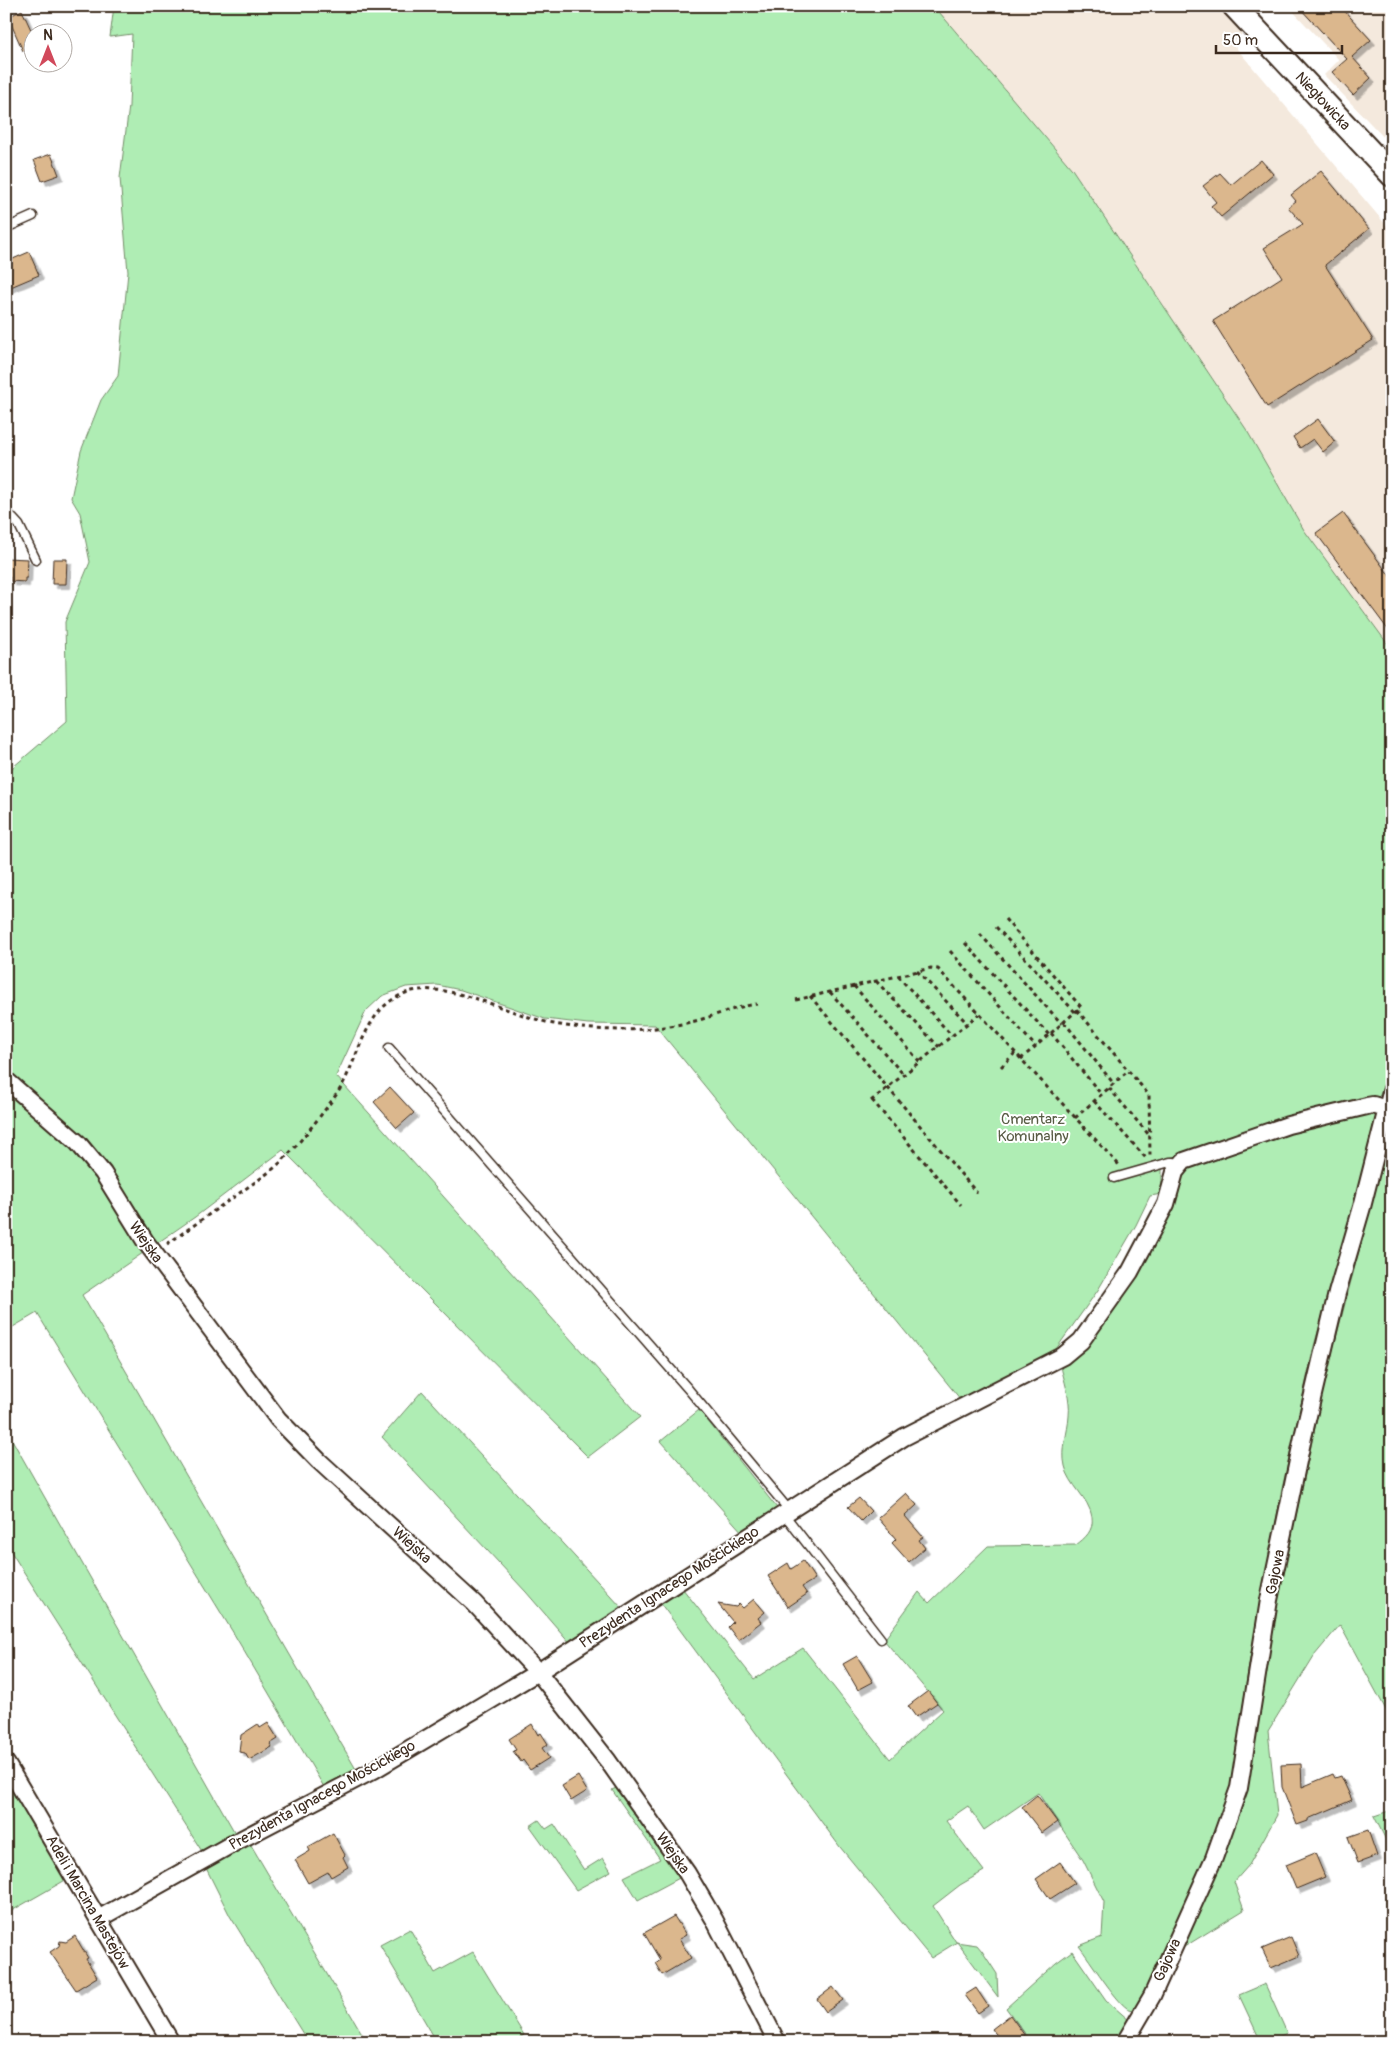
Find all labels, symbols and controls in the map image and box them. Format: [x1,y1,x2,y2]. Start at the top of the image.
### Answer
north arrow [22,22,72,72]
scale bar [1216,22,1342,54]
text: N [43,27,53,44]
text: 50 m [1223,31,1258,50]
street label: Niegłowicka [1291,68,1354,135]
park label: Cmentarz Komunalny [997,1110,1069,1146]
street label: Wiejska [125,1218,167,1267]
street label: Prezydenta Ignacego Mościckiego [576,1522,763,1653]
street label: Wiejska [388,1523,435,1568]
street label: Gajowa [1262,1548,1289,1596]
street label: Prezydenta Ignacego Mościckiego [226,1736,419,1855]
street label: Wiejska [652,1829,694,1878]
street label: Adeli i Marcina Mastejów [41,1832,134,1973]
street label: Gajowa [1150,1936,1185,1985]

